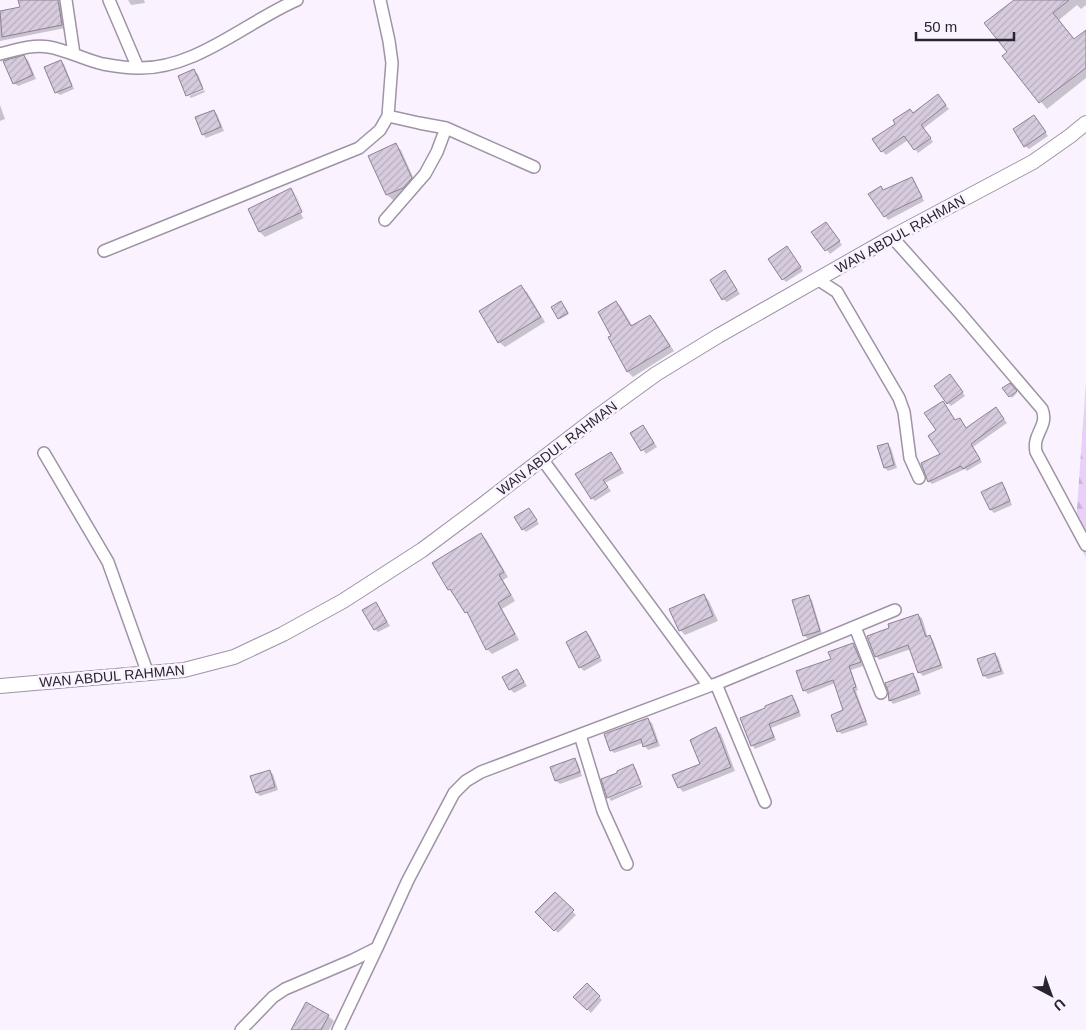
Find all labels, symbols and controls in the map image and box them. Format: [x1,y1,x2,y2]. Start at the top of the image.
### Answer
scale bar [916,10,1014,42]
text: 50 m [924,18,957,35]
street label: WAN ABDUL RAHMAN [832,192,968,276]
street label: WAN ABDUL RAHMAN [494,398,620,498]
street label: WAN ABDUL RAHMAN [39,662,185,690]
north arrow [1026,970,1076,1020]
text: U [1050,995,1069,1014]

